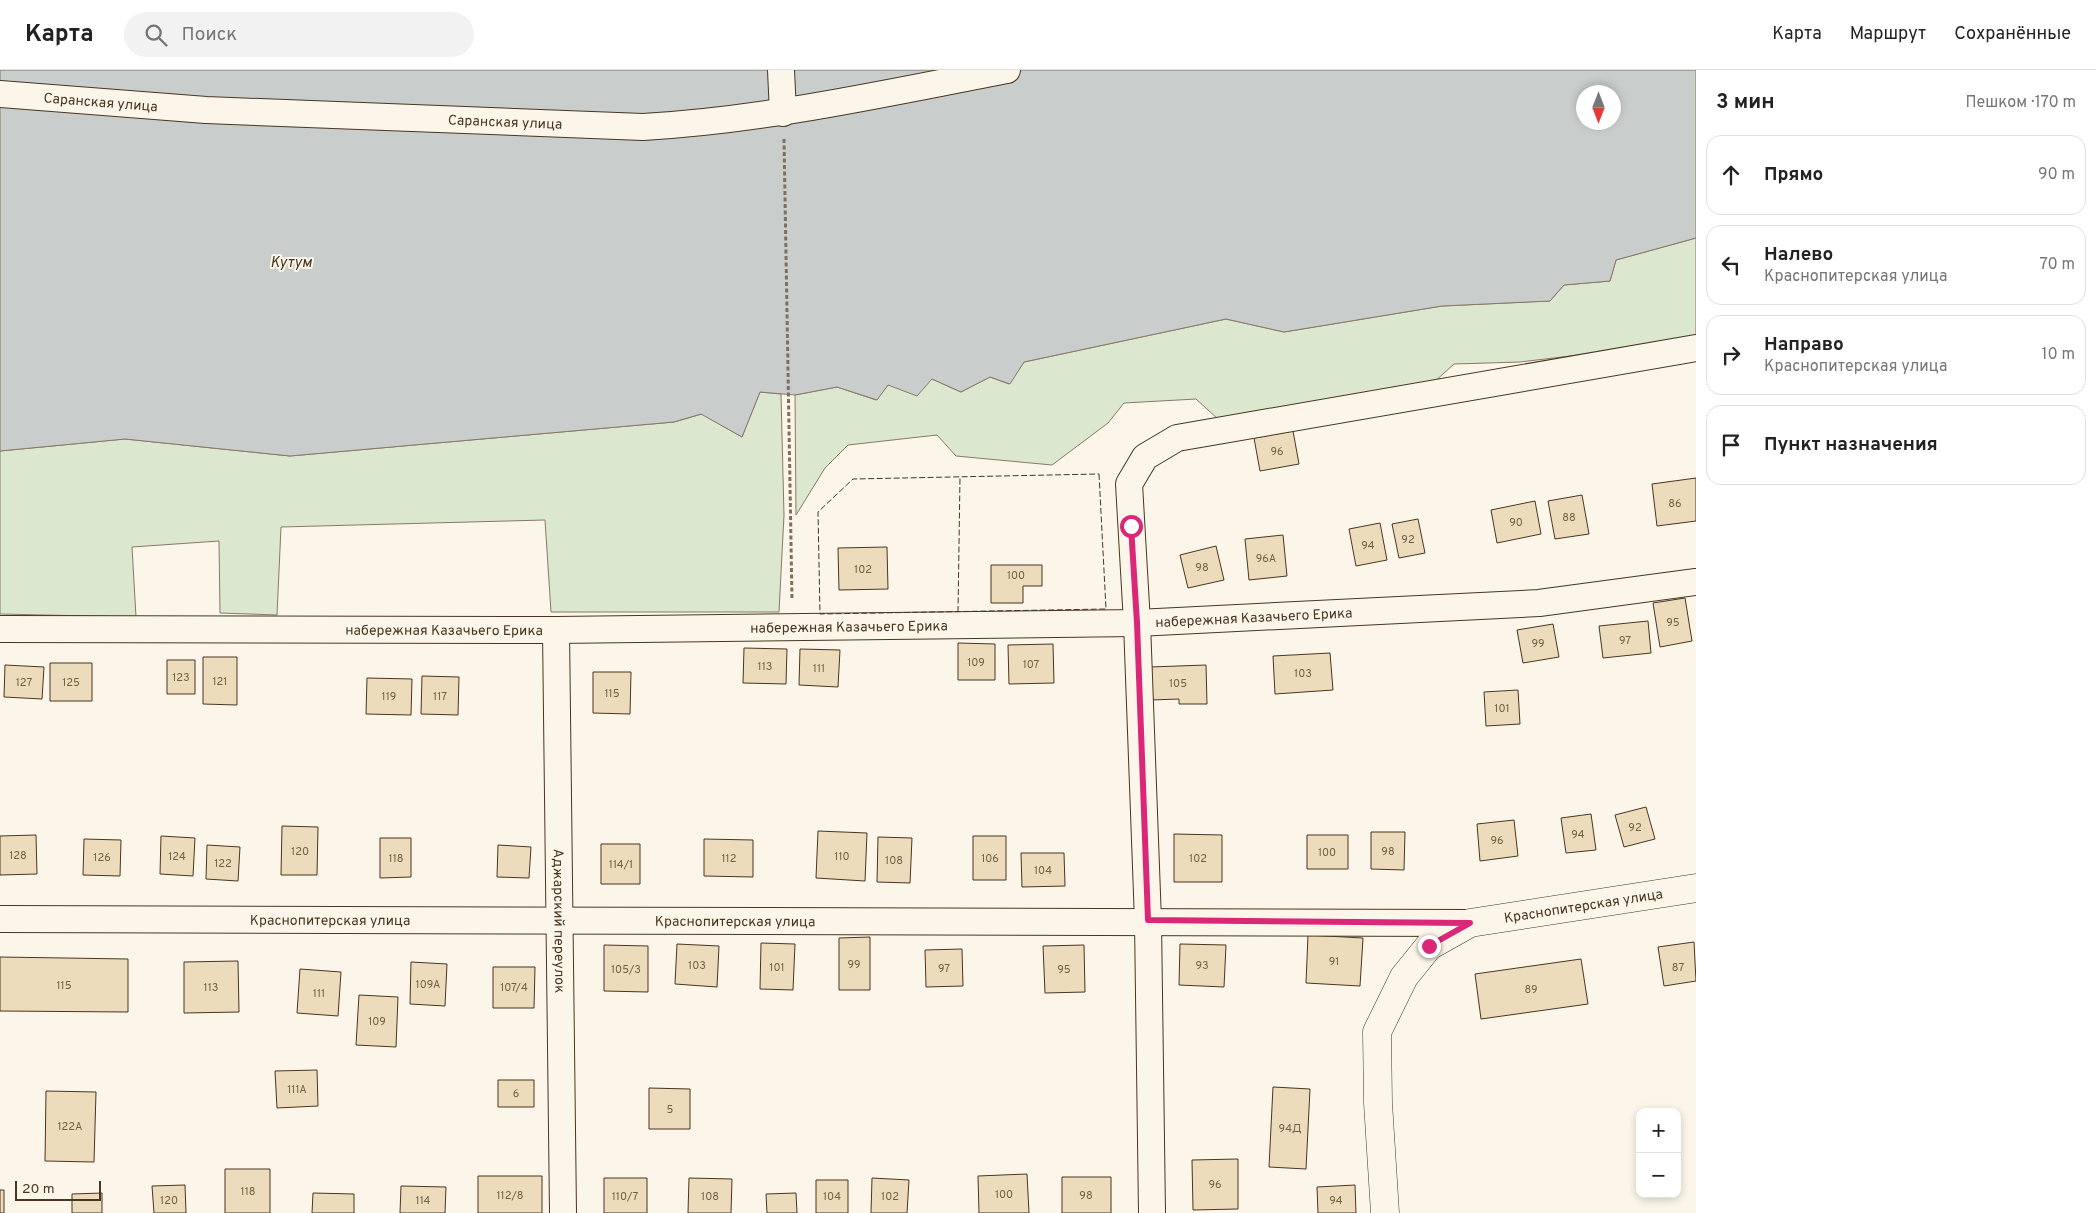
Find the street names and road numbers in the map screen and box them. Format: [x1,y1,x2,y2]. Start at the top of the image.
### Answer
street label: Саранская улица [43,90,158,116]
street label: Саранская улица [448,112,563,134]
street label: набережная Казачьего Ерика [1155,605,1353,632]
street label: набережная Казачьего Ерика [750,618,948,638]
street label: набережная Казачьего Ерика [345,623,543,640]
street label: Аджарский переулок [549,849,567,993]
street label: Краснопитерская улица [1503,886,1664,928]
street label: Краснопитерская улица [250,913,410,930]
street label: Краснопитерская улица [655,914,815,931]

